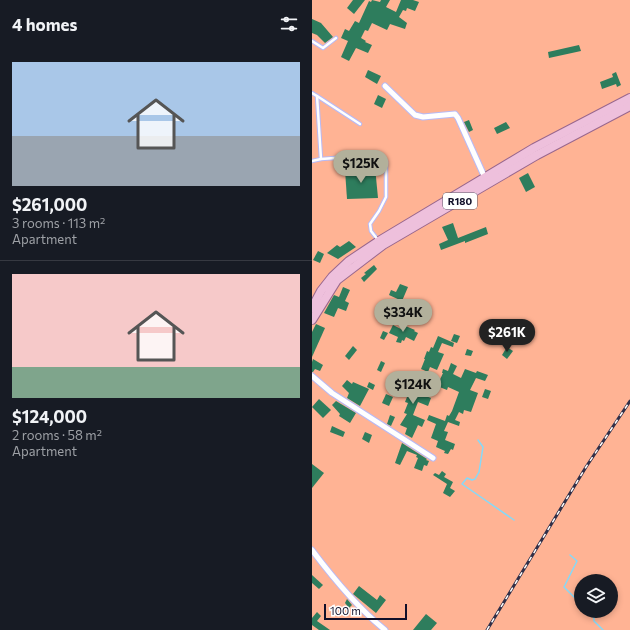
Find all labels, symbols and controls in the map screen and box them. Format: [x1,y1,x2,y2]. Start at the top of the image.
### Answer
icon: filters [278,13,300,35]
text: 4 homes [12,14,77,35]
icon: home [120,88,192,160]
pin: $125K [333,150,389,184]
text: $125K [342,155,380,171]
road number: R180 [443,193,477,209]
text: $261,000 [12,194,87,215]
text: 3 rooms · 113 m² [12,215,105,231]
text: Apartment [12,231,77,247]
pin: $334K [375,299,431,333]
icon: home [120,300,192,372]
text: $334K [383,304,423,320]
pin: $261K [479,319,535,353]
text: $261K [488,324,526,340]
pin: $124K [385,371,441,405]
text: $124K [394,376,432,392]
text: $124,000 [12,406,87,427]
text: 2 rooms · 58 m² [12,427,102,443]
text: Apartment [12,443,77,459]
map controls [574,574,618,618]
button: layers [574,574,618,618]
scale bar [324,602,407,621]
text: 100 m [330,604,361,617]

